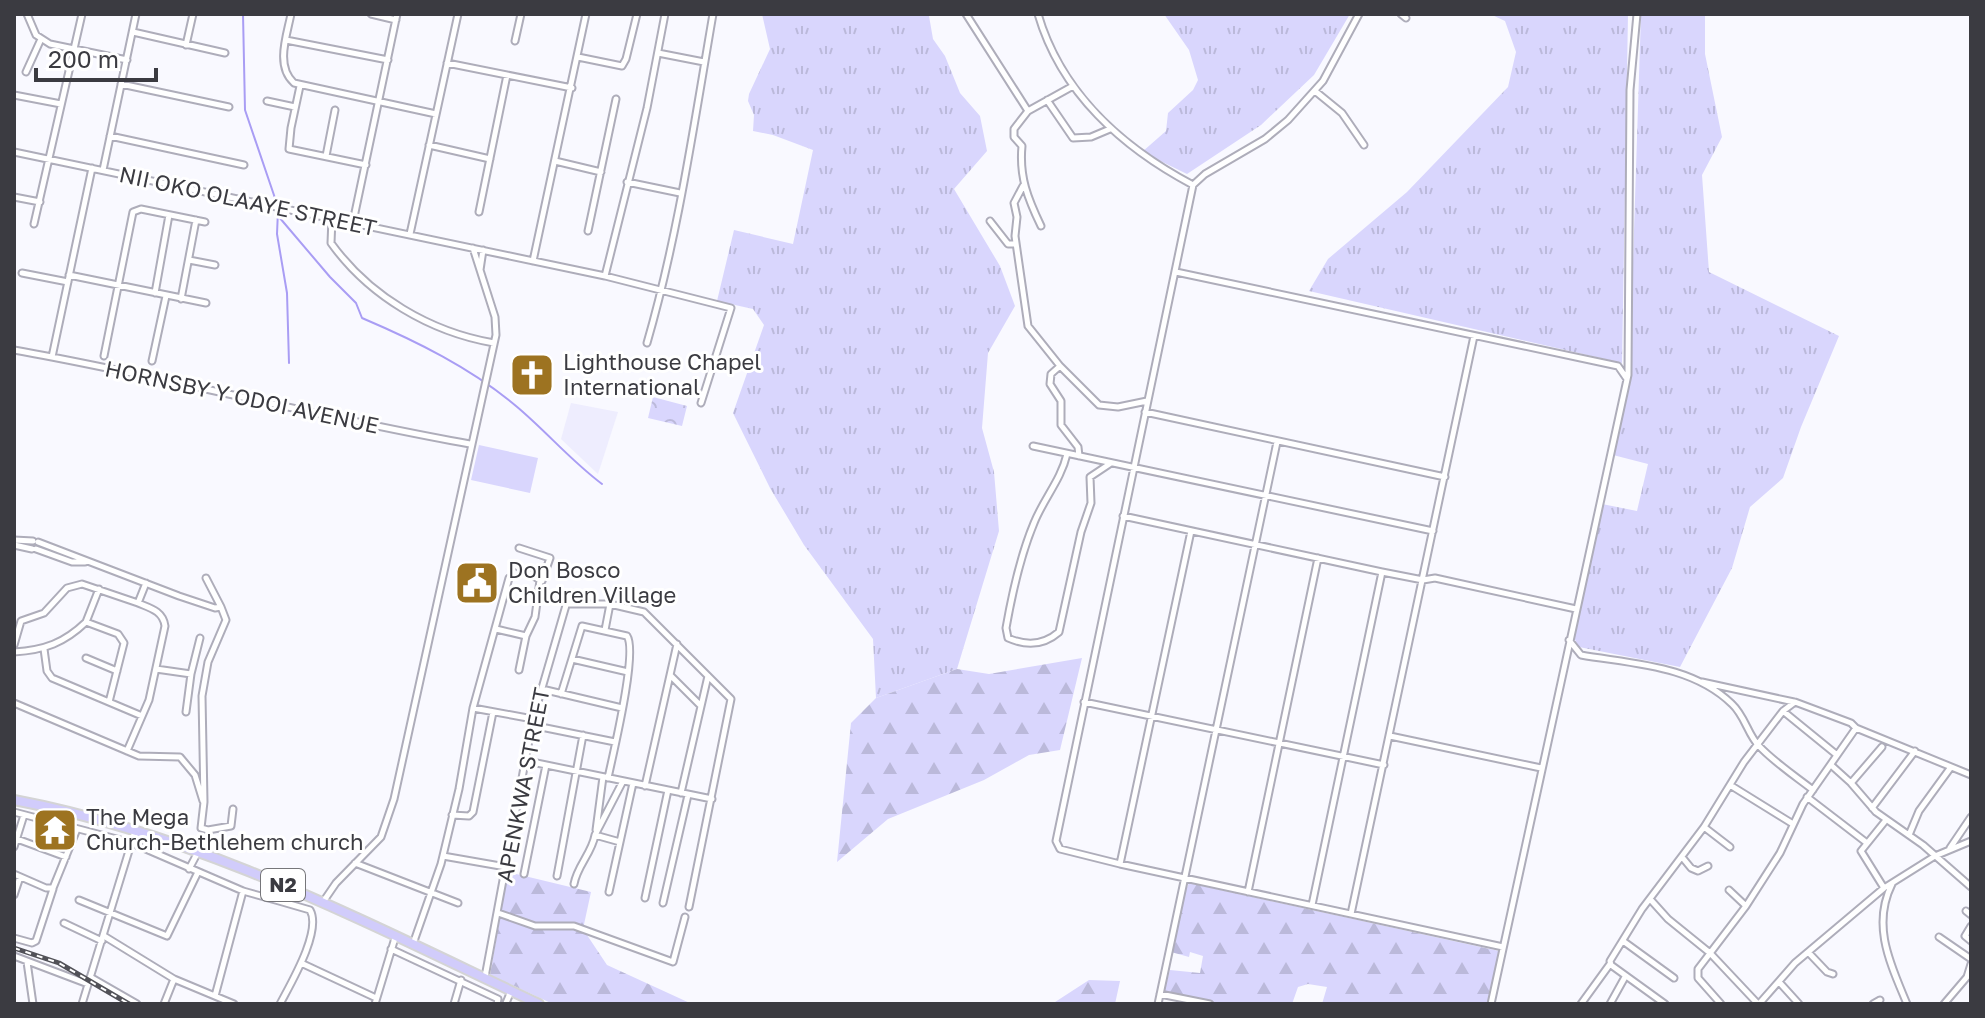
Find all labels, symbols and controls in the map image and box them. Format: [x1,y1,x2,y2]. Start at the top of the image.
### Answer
scale bar [36,32,156,82]
text: 200 m [48,44,119,73]
street label: NII OKO OLAAYE STREET [117,160,379,241]
place label: Lighthouse Chapel International [563,348,761,400]
church icon: Lighthouse Chapel International [508,351,556,399]
street label: HORNSBY Y ODOI AVENUE [103,354,381,439]
place label: Don Bosco Children Village [508,556,676,608]
public building icon: Don Bosco Children Village [453,559,501,607]
street label: APENKWA STREET [490,685,555,885]
place label: The Mega Church-Bethlehem church [86,803,363,855]
temple icon: The Mega Church-Bethlehem church [31,806,79,854]
road number: N2 [261,869,305,901]

